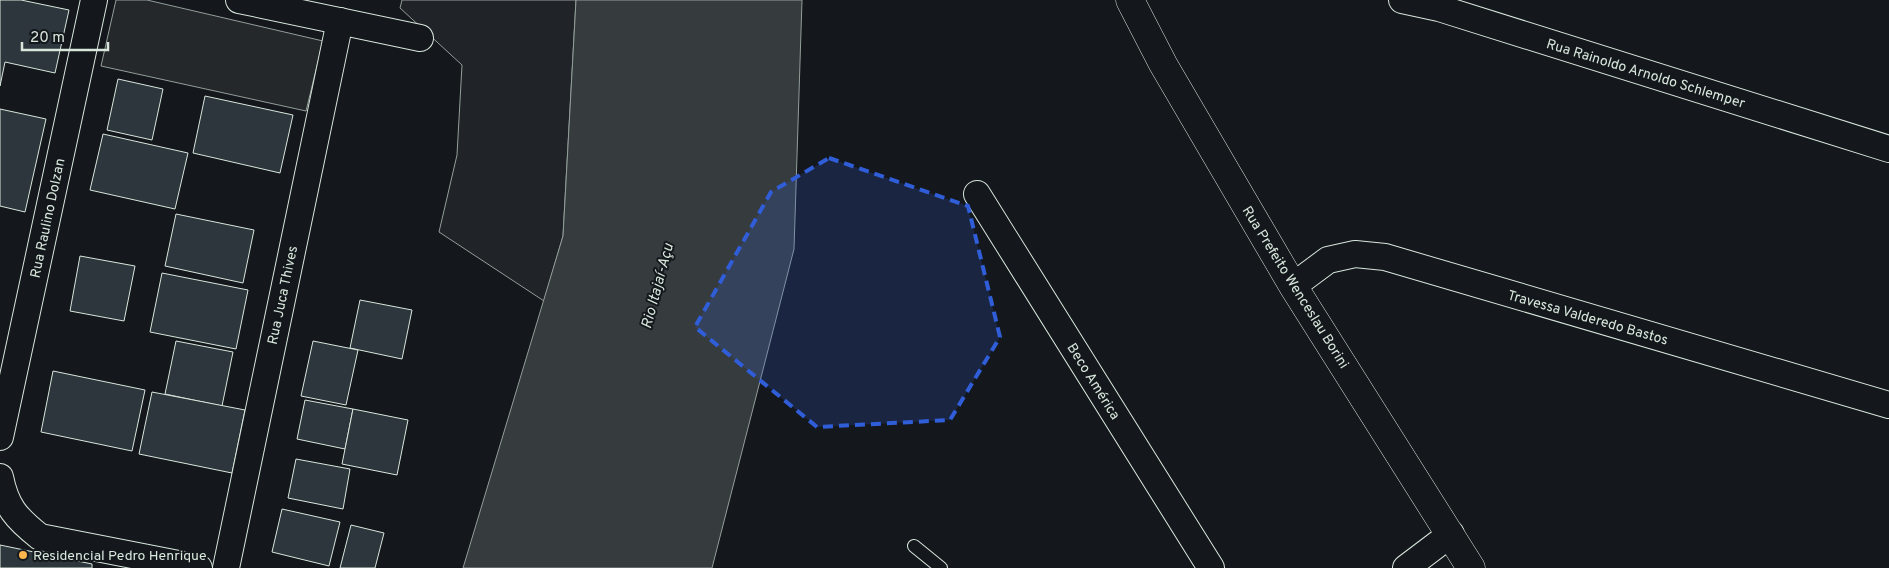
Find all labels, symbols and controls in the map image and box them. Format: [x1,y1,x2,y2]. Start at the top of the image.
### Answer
scale bar [22,20,109,52]
text: 20 m [30,29,65,48]
street label: Rua Rainoldo Arnoldo Schlemper [1544,36,1747,113]
street label: Rua Raulino Dolzan [27,157,69,280]
street label: Rua Prefeito Wenceslau Borini [1238,203,1352,372]
water label: Rio Itajaí-Açu [638,241,679,331]
street label: Rua Juca Thives [265,244,302,346]
street label: Travessa Valderedo Bastos [1505,287,1670,350]
street label: Beco América [1062,340,1123,423]
place label: Residencial Pedro Henrique [33,548,206,565]
marker: Residencial Pedro Henrique [17,549,29,561]

